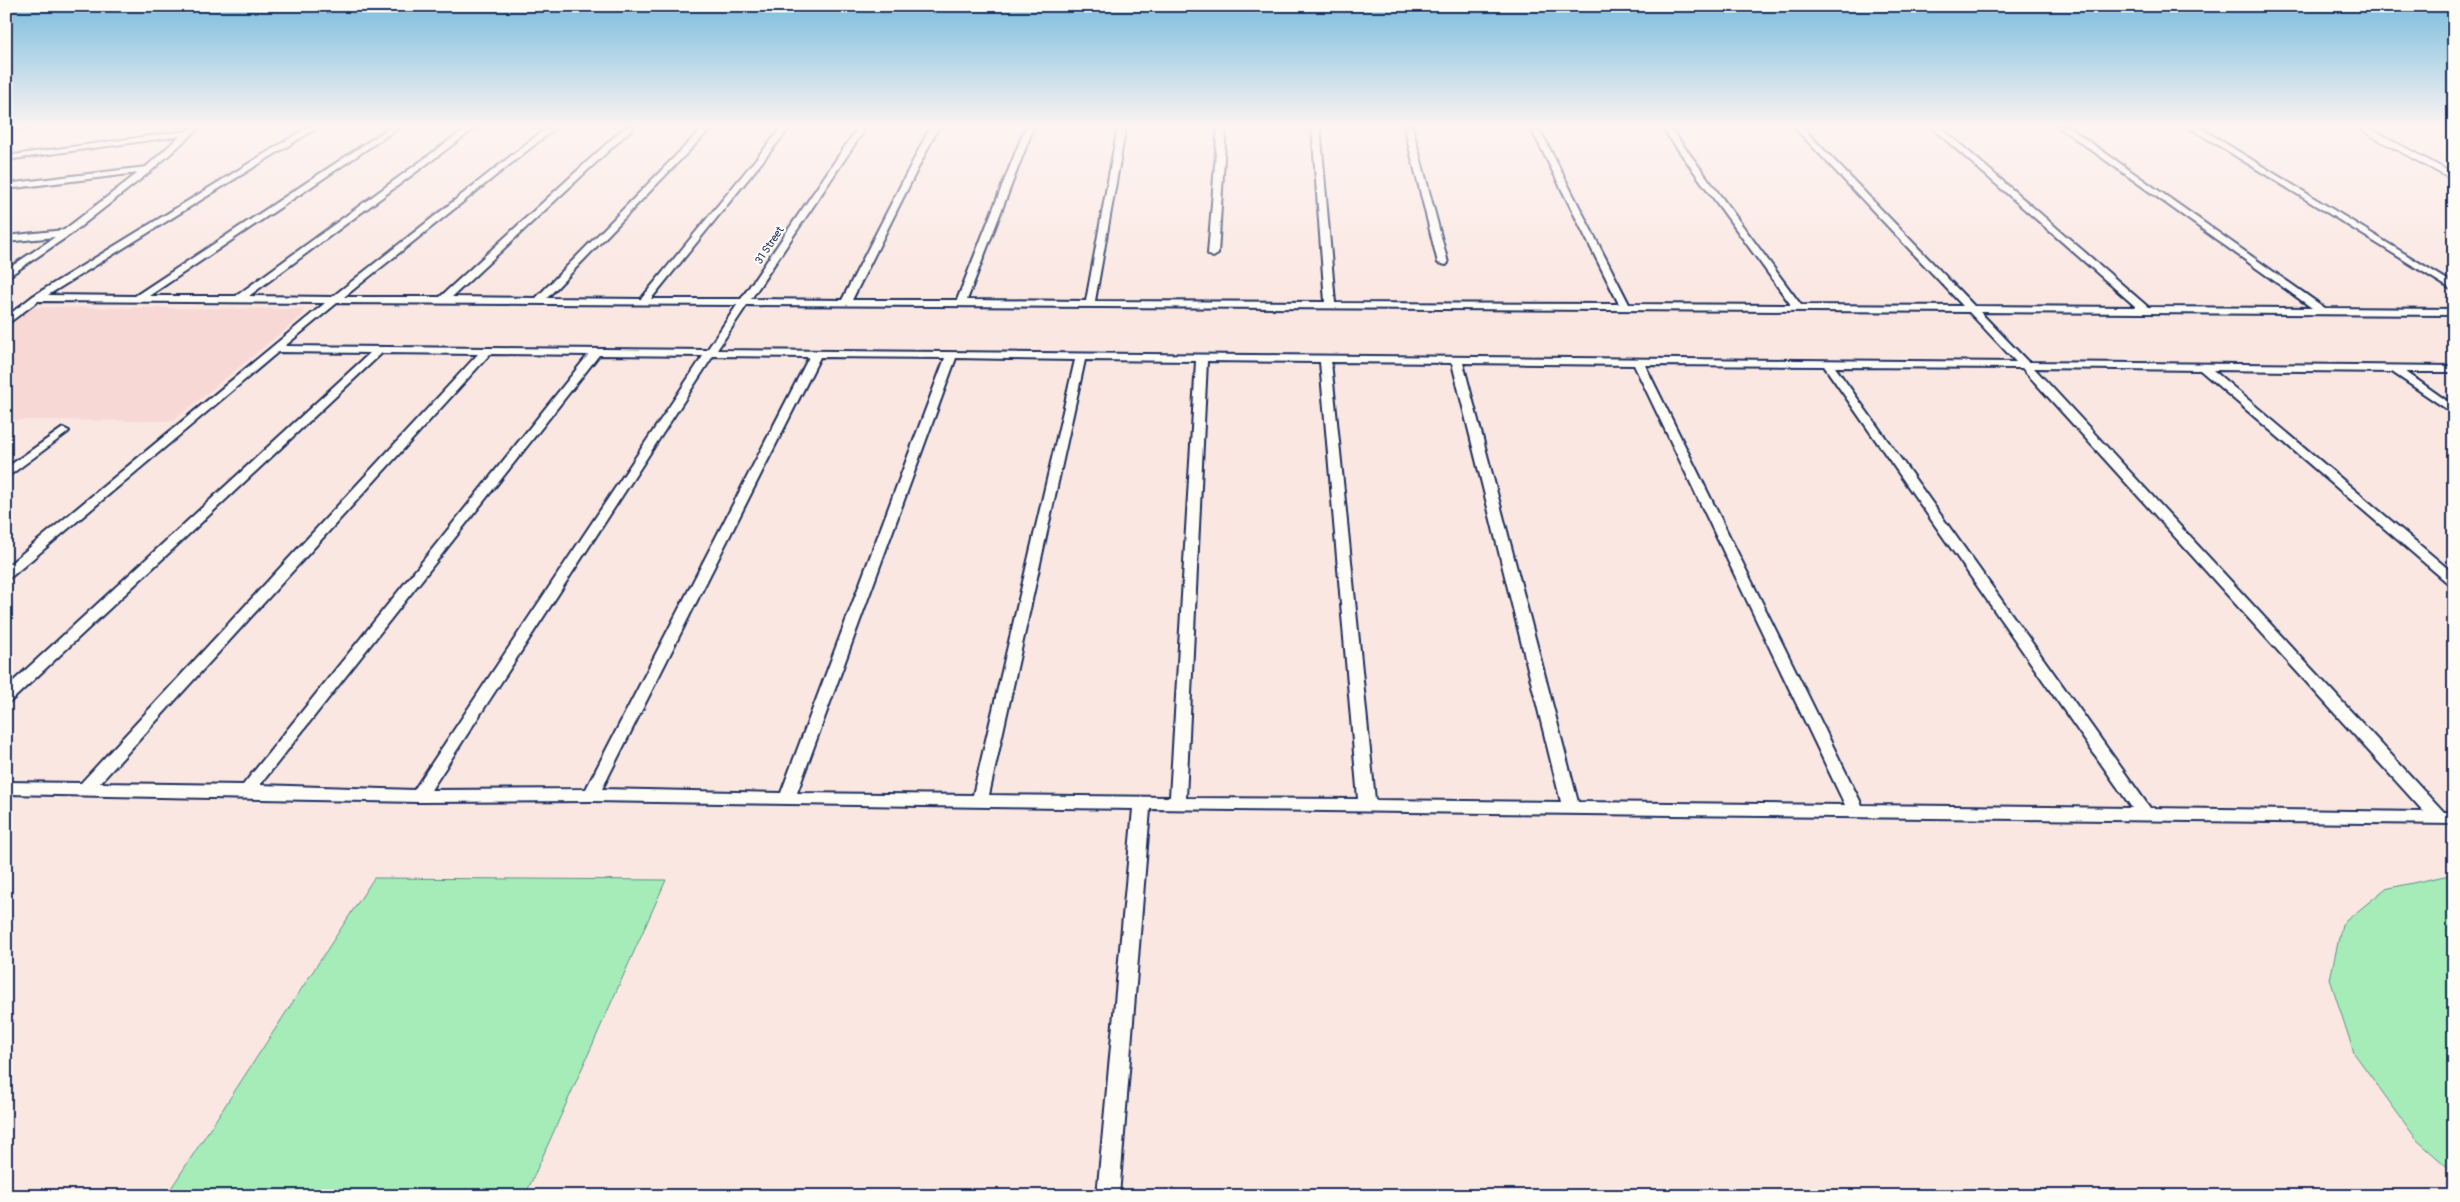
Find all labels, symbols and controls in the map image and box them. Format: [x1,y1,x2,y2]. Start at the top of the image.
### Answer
street label: 31 Street [752,223,787,267]

